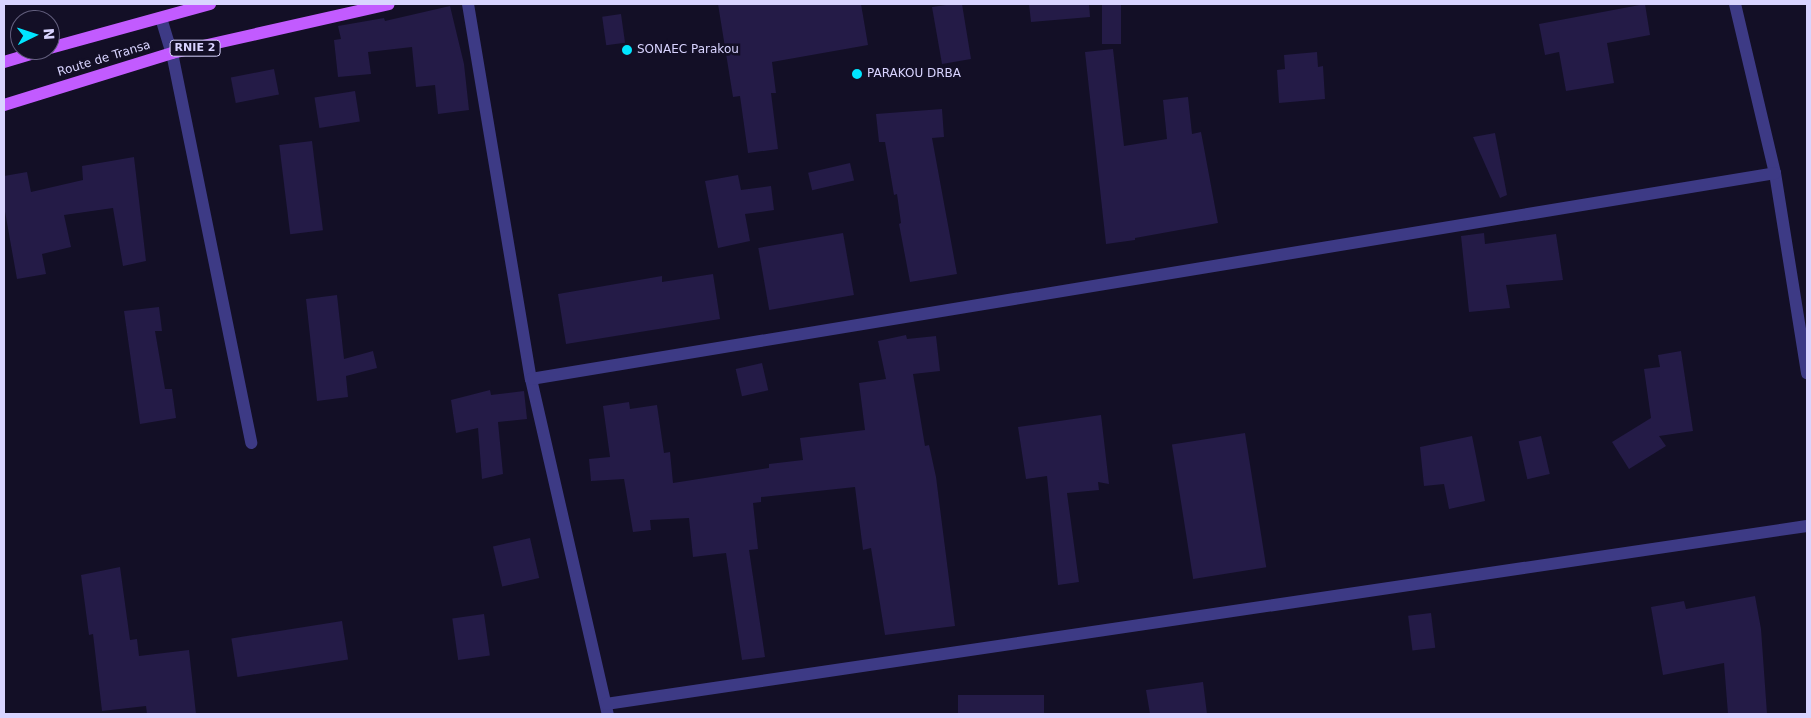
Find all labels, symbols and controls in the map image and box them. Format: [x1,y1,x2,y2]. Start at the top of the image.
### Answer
north arrow [10,10,60,60]
text: N [41,28,57,40]
street label: Route de Transa [56,38,152,80]
road number: RNIE 2 [169,40,221,56]
place label: SONAEC Parakou [637,43,739,57]
marker: SONAEC Parakou [621,44,633,56]
place label: PARAKOU DRBA [867,67,961,81]
marker: PARAKOU DRBA [851,68,863,80]

